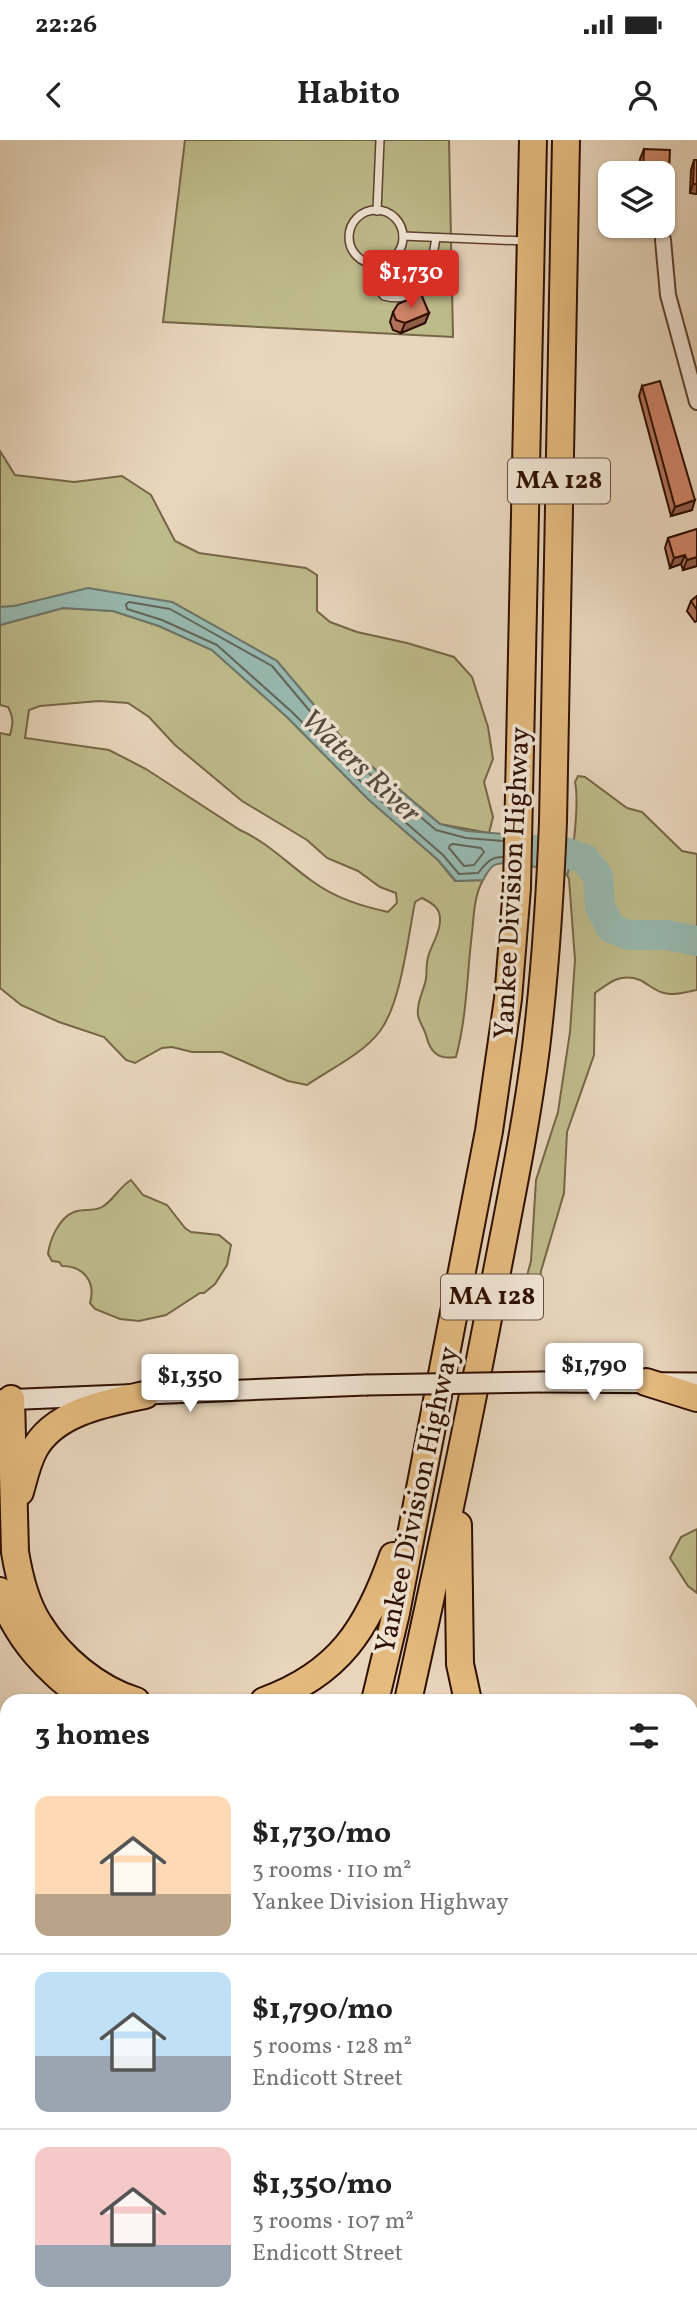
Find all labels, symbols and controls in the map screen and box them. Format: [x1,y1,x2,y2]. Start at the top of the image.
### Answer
text: 22:26 [35,7,97,43]
text: Habito [297,73,400,117]
icon: back [35,76,73,114]
icon: person [624,76,662,114]
map controls [598,161,675,238]
button: layers [598,161,675,238]
pin: $1,730 [354,250,468,310]
text: $1,730 [379,257,443,289]
road number: MA 128 [508,458,610,504]
water label: Waters River [290,700,430,834]
street label: Yankee Division Highway [485,726,541,1040]
road number: MA 128 [441,1274,543,1320]
street label: Yankee Division Highway [366,1343,470,1657]
pin: $1,790 [537,1344,651,1403]
text: $1,790 [561,1350,627,1382]
pin: $1,350 [133,1354,247,1414]
text: $1,350 [157,1361,223,1393]
text: 3 homes [35,1715,150,1757]
icon: filters [625,1717,663,1755]
text: $1,730/mo [252,1813,391,1855]
icon: home [91,1824,175,1908]
text: 3 rooms · 110 m² [252,1855,412,1887]
text: Yankee Division Highway [252,1887,509,1919]
text: $1,790/mo [252,1989,393,2031]
icon: home [91,2000,175,2084]
text: 5 rooms · 128 m² [252,2031,412,2063]
text: Endicott Street [252,2063,403,2095]
text: $1,350/mo [252,2164,392,2206]
icon: home [91,2175,175,2259]
text: 3 rooms · 107 m² [252,2206,414,2238]
text: Endicott Street [252,2238,403,2270]

